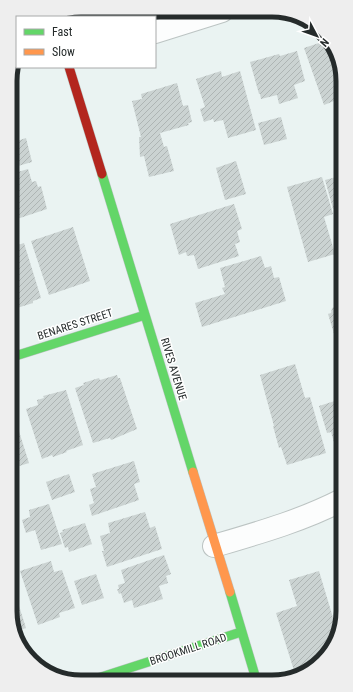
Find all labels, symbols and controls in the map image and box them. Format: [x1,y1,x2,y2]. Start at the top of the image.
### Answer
legend [16,16,156,68]
north arrow [297,16,337,56]
text: Fast [52,25,73,39]
text: N [317,35,331,49]
text: Slow [52,45,75,59]
street label: BENARES STREET [36,306,115,343]
street label: RIVES AVENUE [158,336,189,402]
street label: BROOKMILL ROAD [148,631,228,668]

